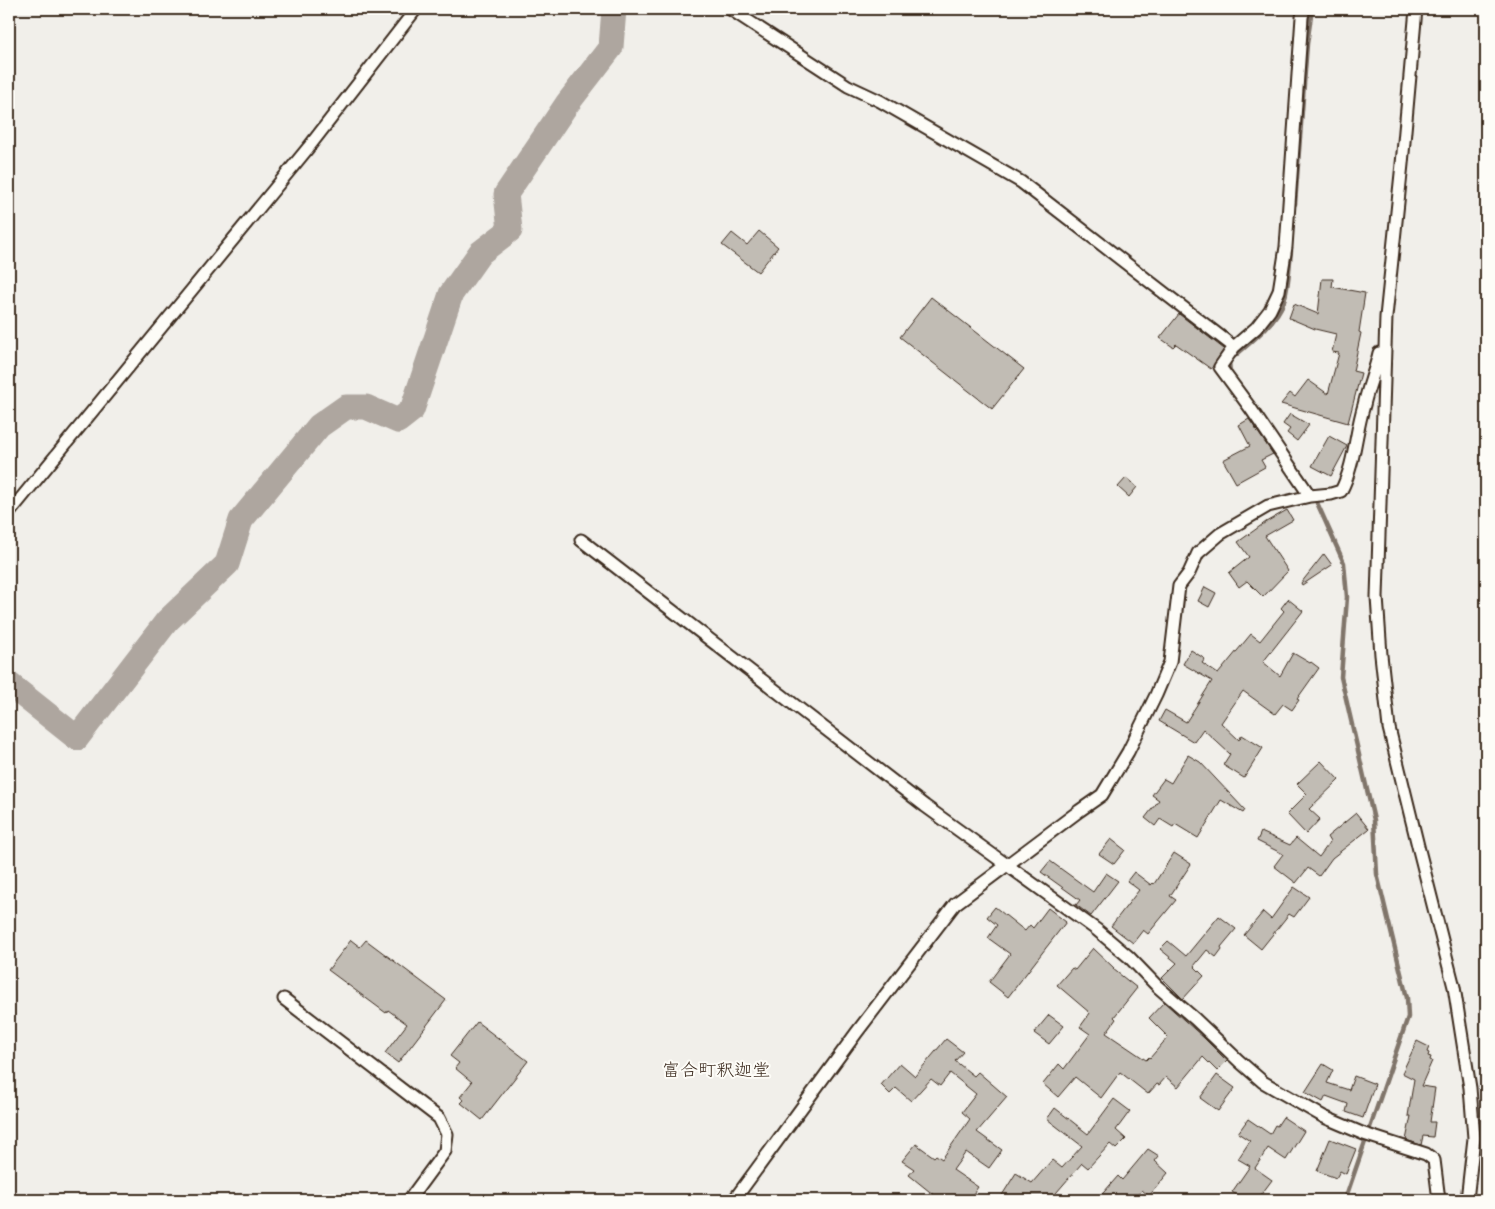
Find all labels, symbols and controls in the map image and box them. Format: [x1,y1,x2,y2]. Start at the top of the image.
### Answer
district label: 富合町釈迦堂 [662,1054,770,1086]

